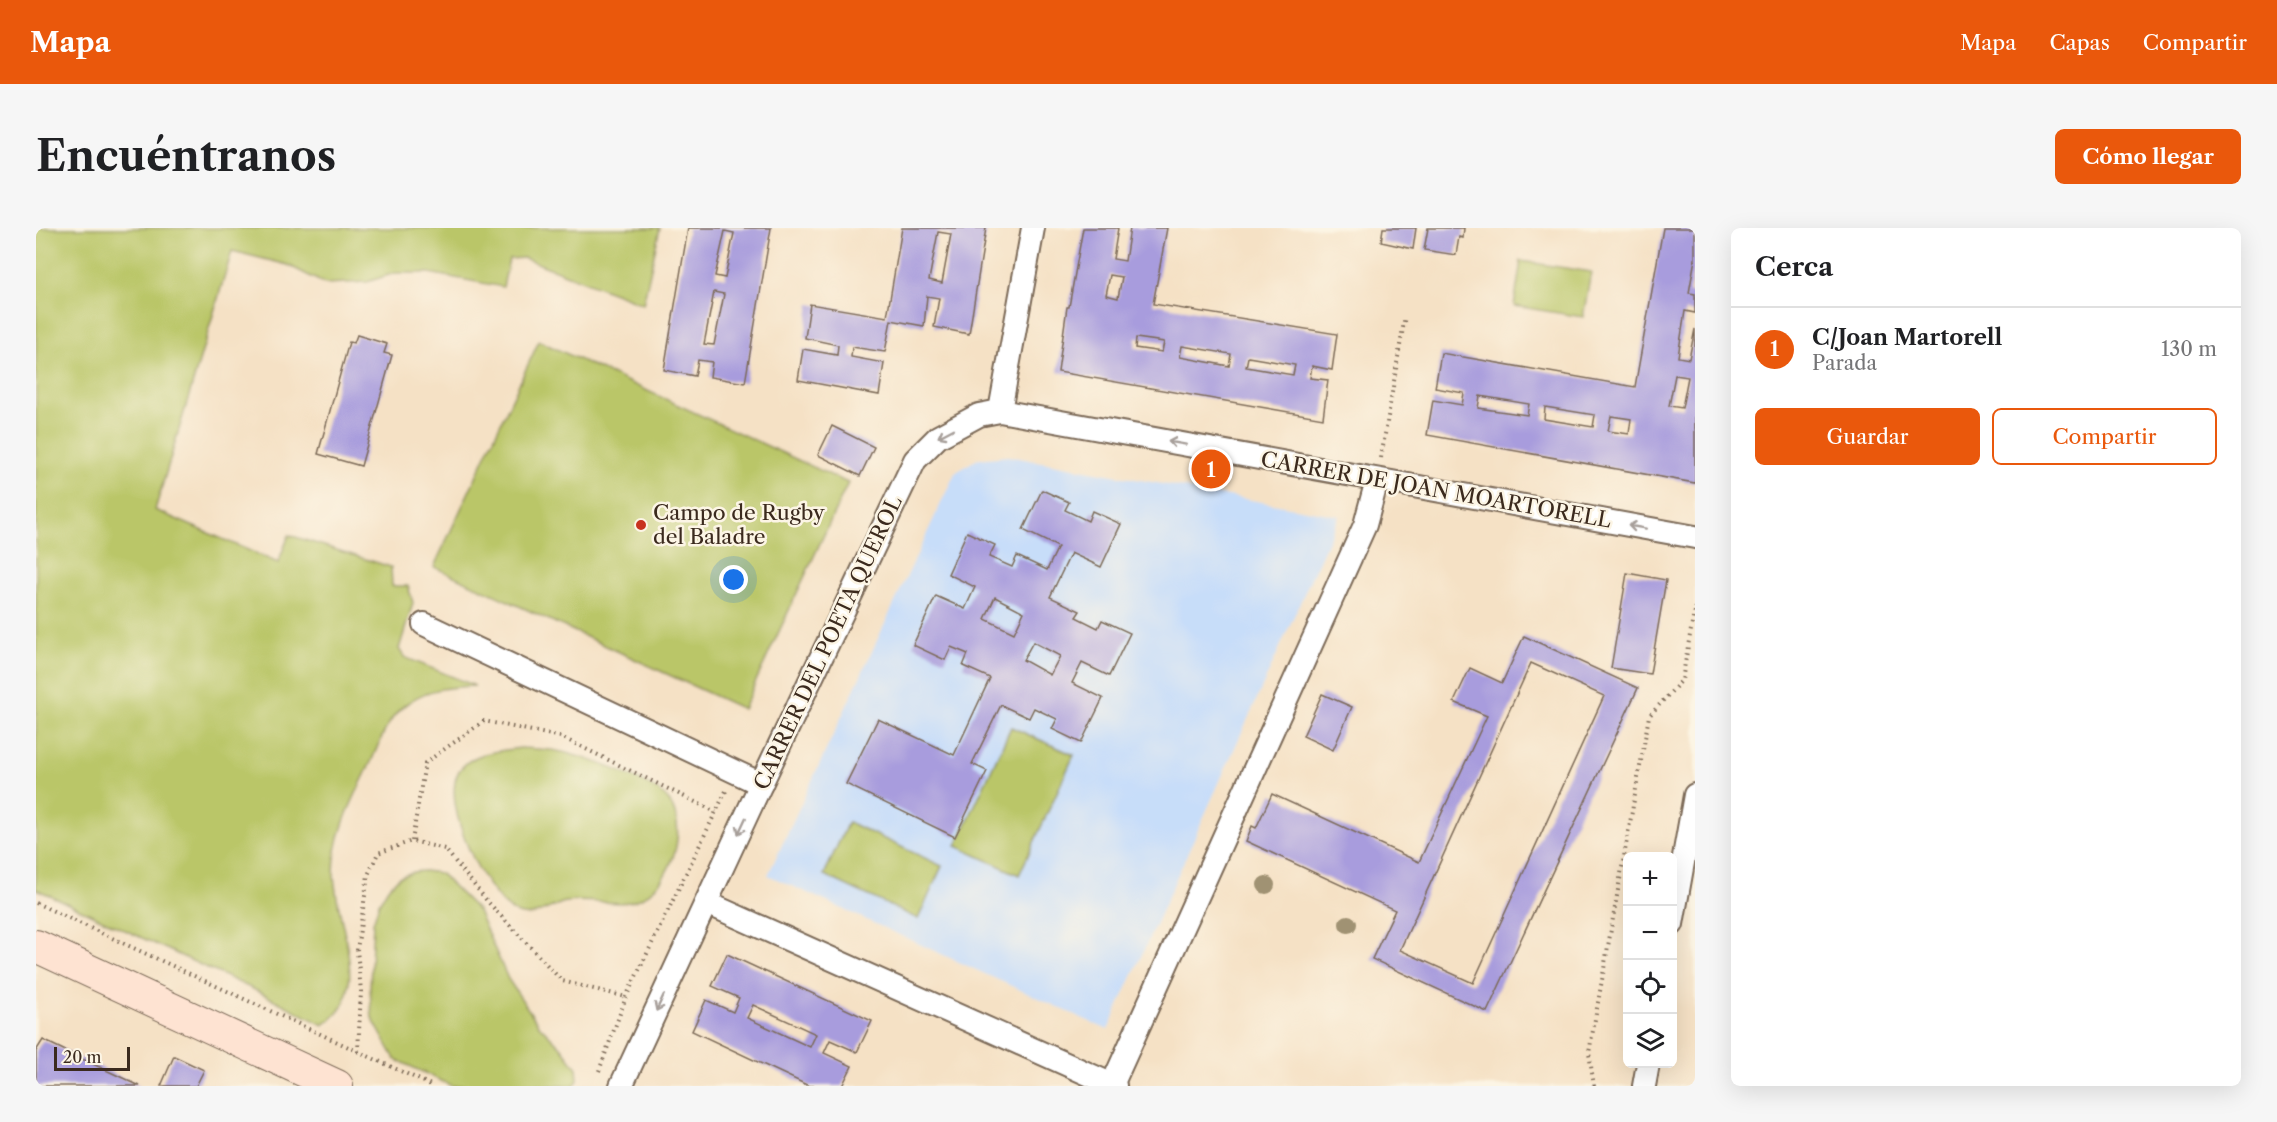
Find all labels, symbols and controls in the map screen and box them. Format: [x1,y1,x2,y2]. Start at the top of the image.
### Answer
text: Mapa [30,25,111,59]
text: Mapa [1960,30,2016,55]
text: Capas [2049,30,2110,55]
text: Compartir [2143,30,2247,55]
button: Cómo llegar [2055,129,2241,184]
text: Encuéntranos [36,130,336,182]
text: Cerca [1755,251,1833,283]
text: C/Joan Martorell [1812,324,2002,351]
text: 1 [1770,337,1779,361]
text: 130 m [2161,337,2217,361]
text: Parada [1812,351,1877,375]
button: Guardar [1755,408,1980,465]
button: Compartir [1992,408,2217,465]
one-way arrow [938,428,956,439]
one-way arrow [1168,437,1187,448]
pin: 1 [1192,446,1230,492]
street label: CARRER DE JOAN MOARTORELL [1259,446,1613,533]
street label: CARRER DEL POETA QUEROL [748,492,907,794]
place label: Campo de Rugby del Baladre [653,500,825,549]
marker: Campo de Rugby del Baladre [634,518,648,532]
one-way arrow [1628,521,1648,532]
your location [719,565,748,594]
one-way arrow [736,816,747,835]
map controls [1623,852,1677,1068]
button: + [1623,852,1677,906]
button: − [1623,906,1677,960]
button: locate [1623,960,1677,1014]
one-way arrow [654,994,666,1012]
button: layers [1623,1014,1677,1068]
scale bar [54,1044,130,1072]
text: 20 m [63,1047,102,1067]

